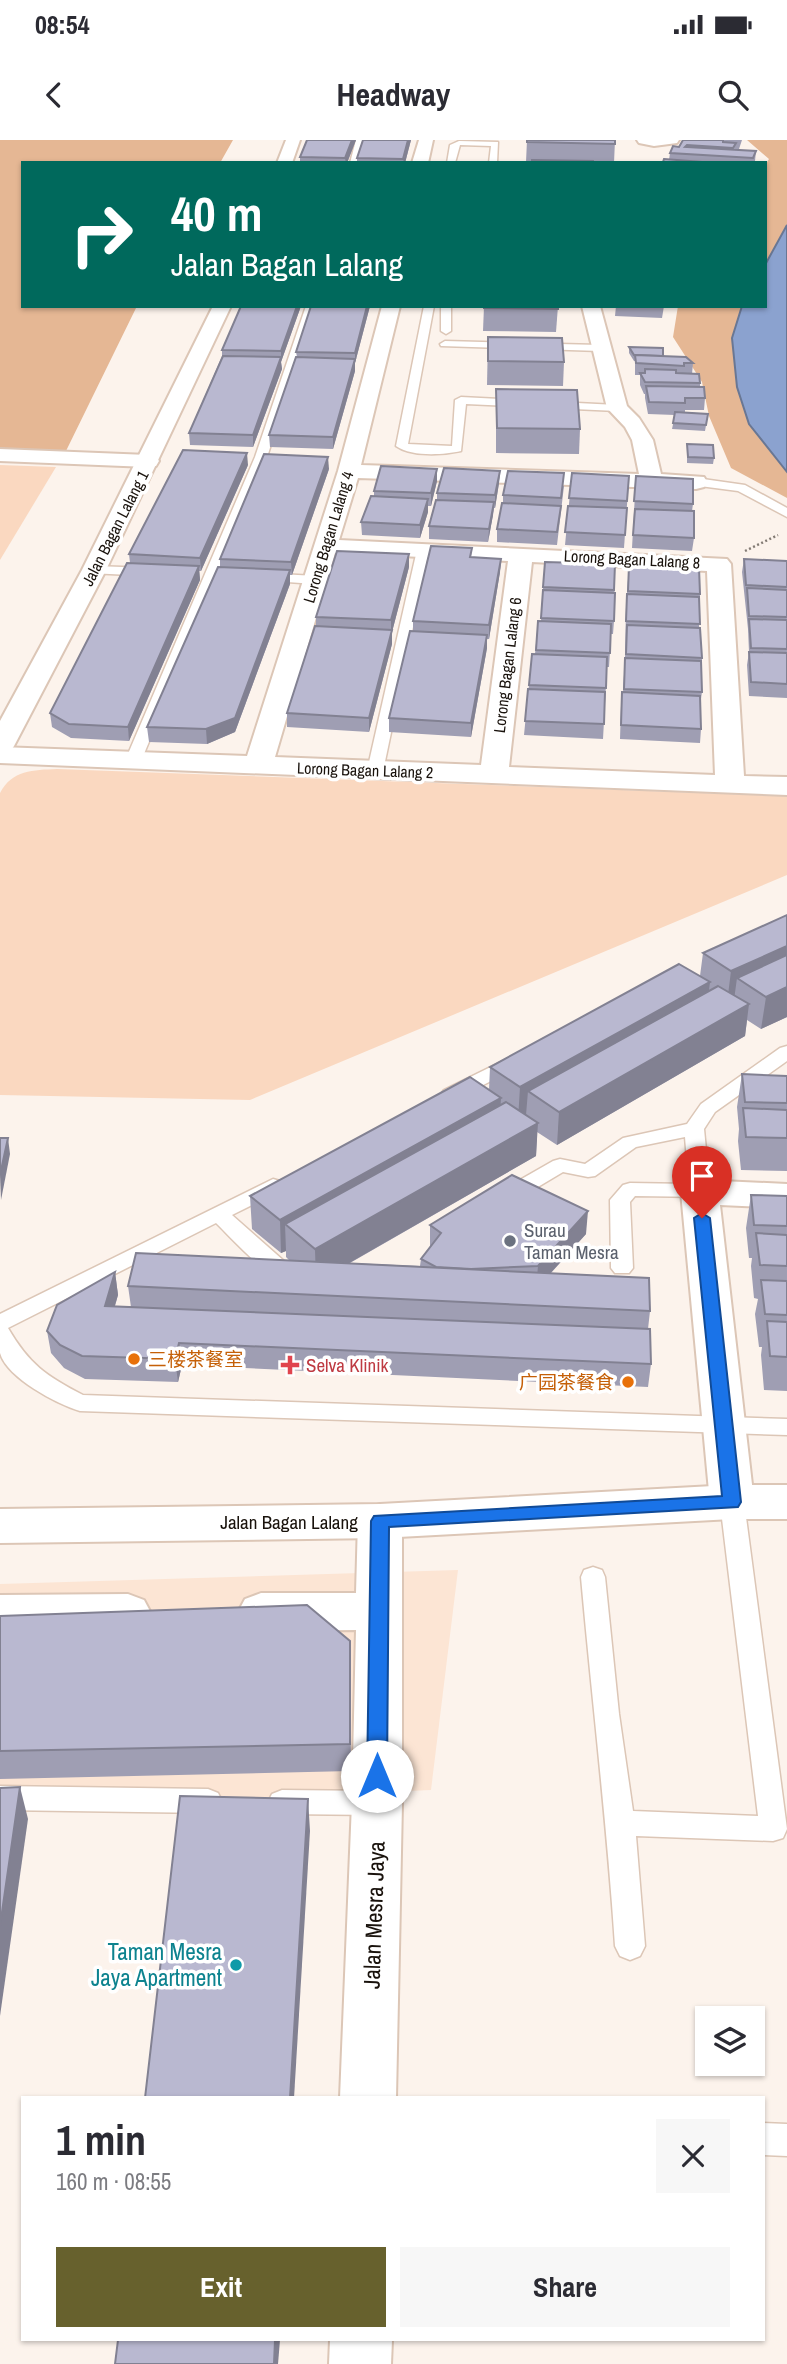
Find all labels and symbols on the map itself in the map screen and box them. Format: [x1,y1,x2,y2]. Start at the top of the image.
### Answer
street label: Jalan Bagan Lalang 1 [76,466,154,590]
street label: Lorong Bagan Lalang 4 [298,469,358,605]
street label: Lorong Bagan Lalang 8 [563,544,701,574]
street label: Lorong Bagan Lalang 6 [488,596,526,734]
street label: Lorong Bagan Lalang 2 [296,757,434,783]
pin [672,1146,732,1218]
place label: Surau Taman Mesra [524,1217,619,1265]
marker: Surau Taman Mesra [502,1233,518,1249]
place label: 三楼茶餐室 [148,1346,243,1372]
marker: 三楼茶餐室 [126,1351,142,1367]
place label: Selva Klinik [306,1352,388,1378]
marker: Selva Klinik [280,1355,300,1375]
place label: 广园茶餐食 [519,1369,614,1395]
marker: 广园茶餐食 [620,1374,636,1390]
street label: Jalan Bagan Lalang [220,1509,358,1535]
position arrow [340,1739,414,1813]
street label: Jalan Mesra Jaya [355,1840,392,1989]
place label: Taman Mesra Jaya Apartment [91,1936,223,1993]
marker: Taman Mesra Jaya Apartment [228,1957,244,1973]

